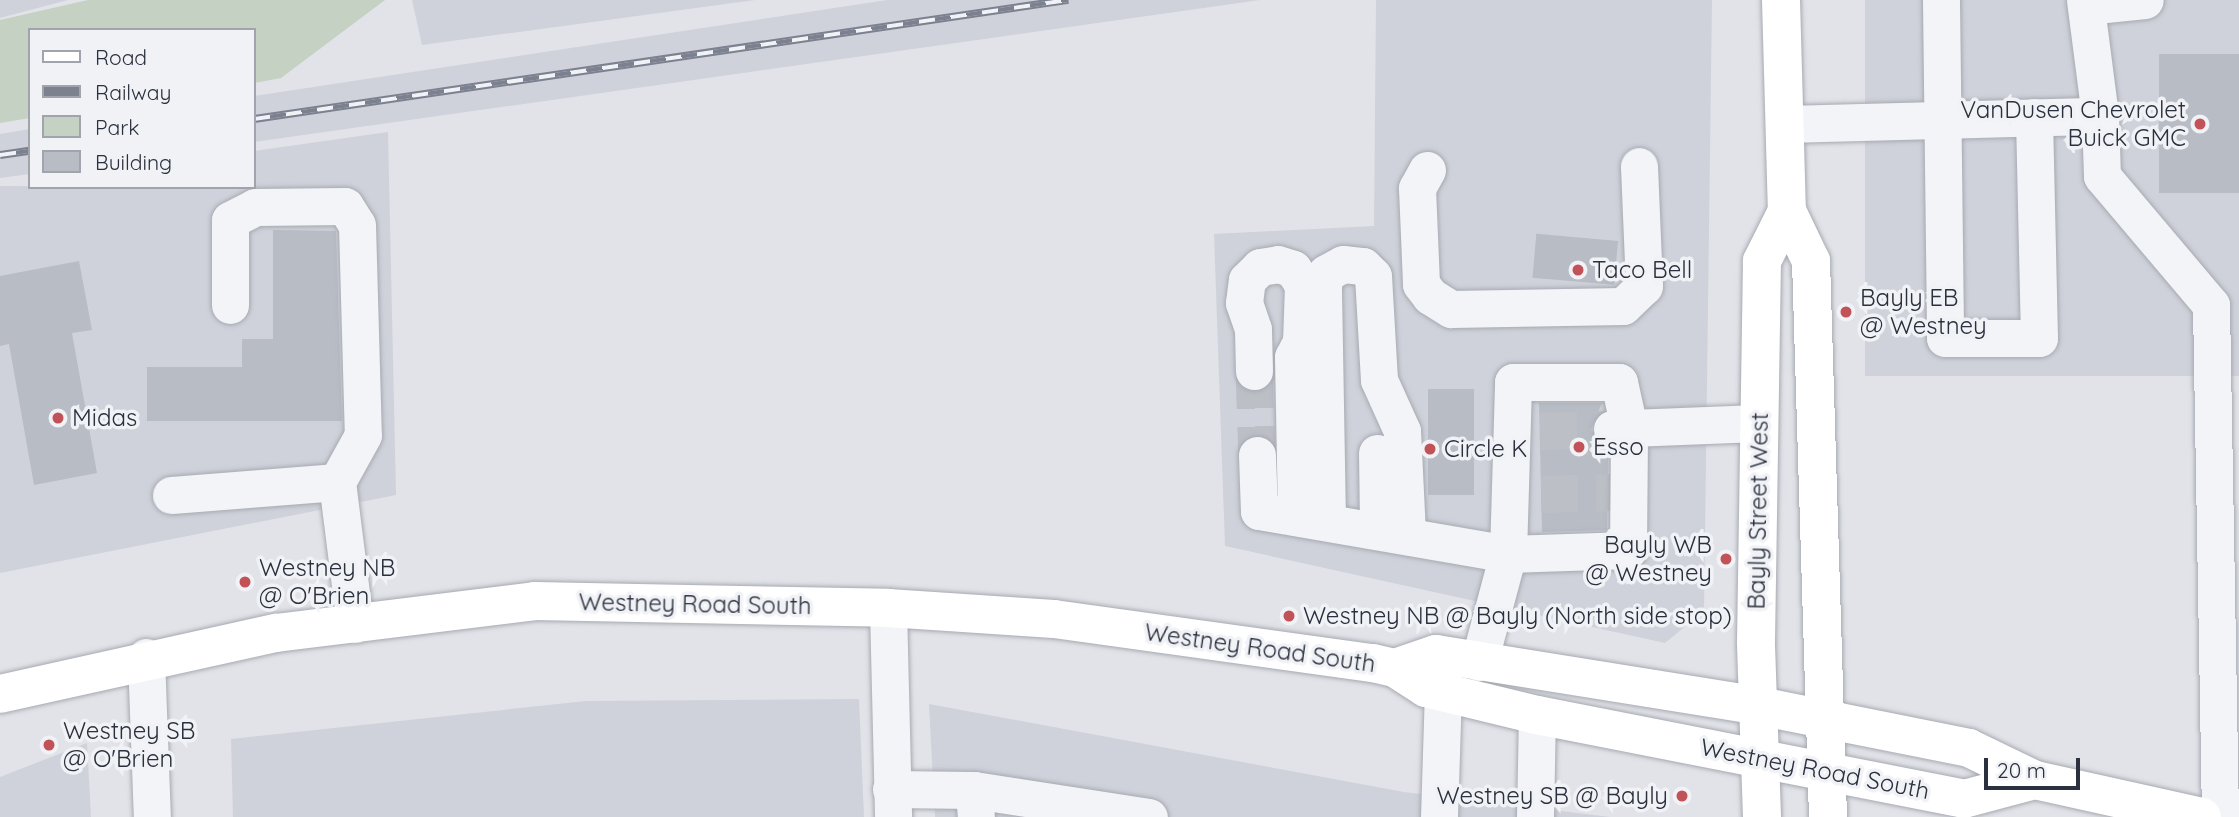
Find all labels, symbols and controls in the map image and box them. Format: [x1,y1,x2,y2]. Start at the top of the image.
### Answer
legend [28,28,256,189]
text: Road [95,44,147,70]
text: Railway [95,79,171,105]
place label: VanDusen Chevrolet Buick GMC [1960,96,2186,152]
text: Park [95,114,139,140]
marker: VanDusen Chevrolet Buick GMC [2192,116,2208,132]
text: Building [95,149,172,175]
place label: Taco Bell [1592,256,1692,284]
marker: Taco Bell [1570,262,1586,278]
place label: Bayly EB @ Westney [1860,284,1987,340]
marker: Bayly EB @ Westney [1838,304,1854,320]
place label: Midas [72,404,137,432]
marker: Midas [50,410,66,426]
street label: Bayly Street West [1742,412,1774,610]
place label: Esso [1593,433,1644,461]
place label: Circle K [1444,435,1528,463]
marker: Esso [1571,439,1587,455]
marker: Circle K [1422,441,1438,457]
place label: Bayly WB @ Westney [1585,531,1712,587]
marker: Bayly WB @ Westney [1718,551,1734,567]
place label: Westney NB @ O'Brien [259,554,395,610]
marker: Westney NB @ O'Brien [237,574,253,590]
street label: Westney Road South [578,588,812,620]
place label: Westney NB @ Bayly (North side stop) [1303,602,1732,630]
marker: Westney NB @ Bayly (North side stop) [1281,608,1297,624]
street label: Westney Road South [1143,618,1377,678]
place label: Westney SB @ O'Brien [63,717,195,773]
street label: Westney Road South [1698,733,1932,805]
marker: Westney SB @ O'Brien [41,737,57,753]
scale bar [1987,744,2083,788]
text: 20 m [1997,757,2046,783]
place label: Westney SB @ Bayly [1437,782,1668,810]
marker: Westney SB @ Bayly [1674,788,1690,804]

